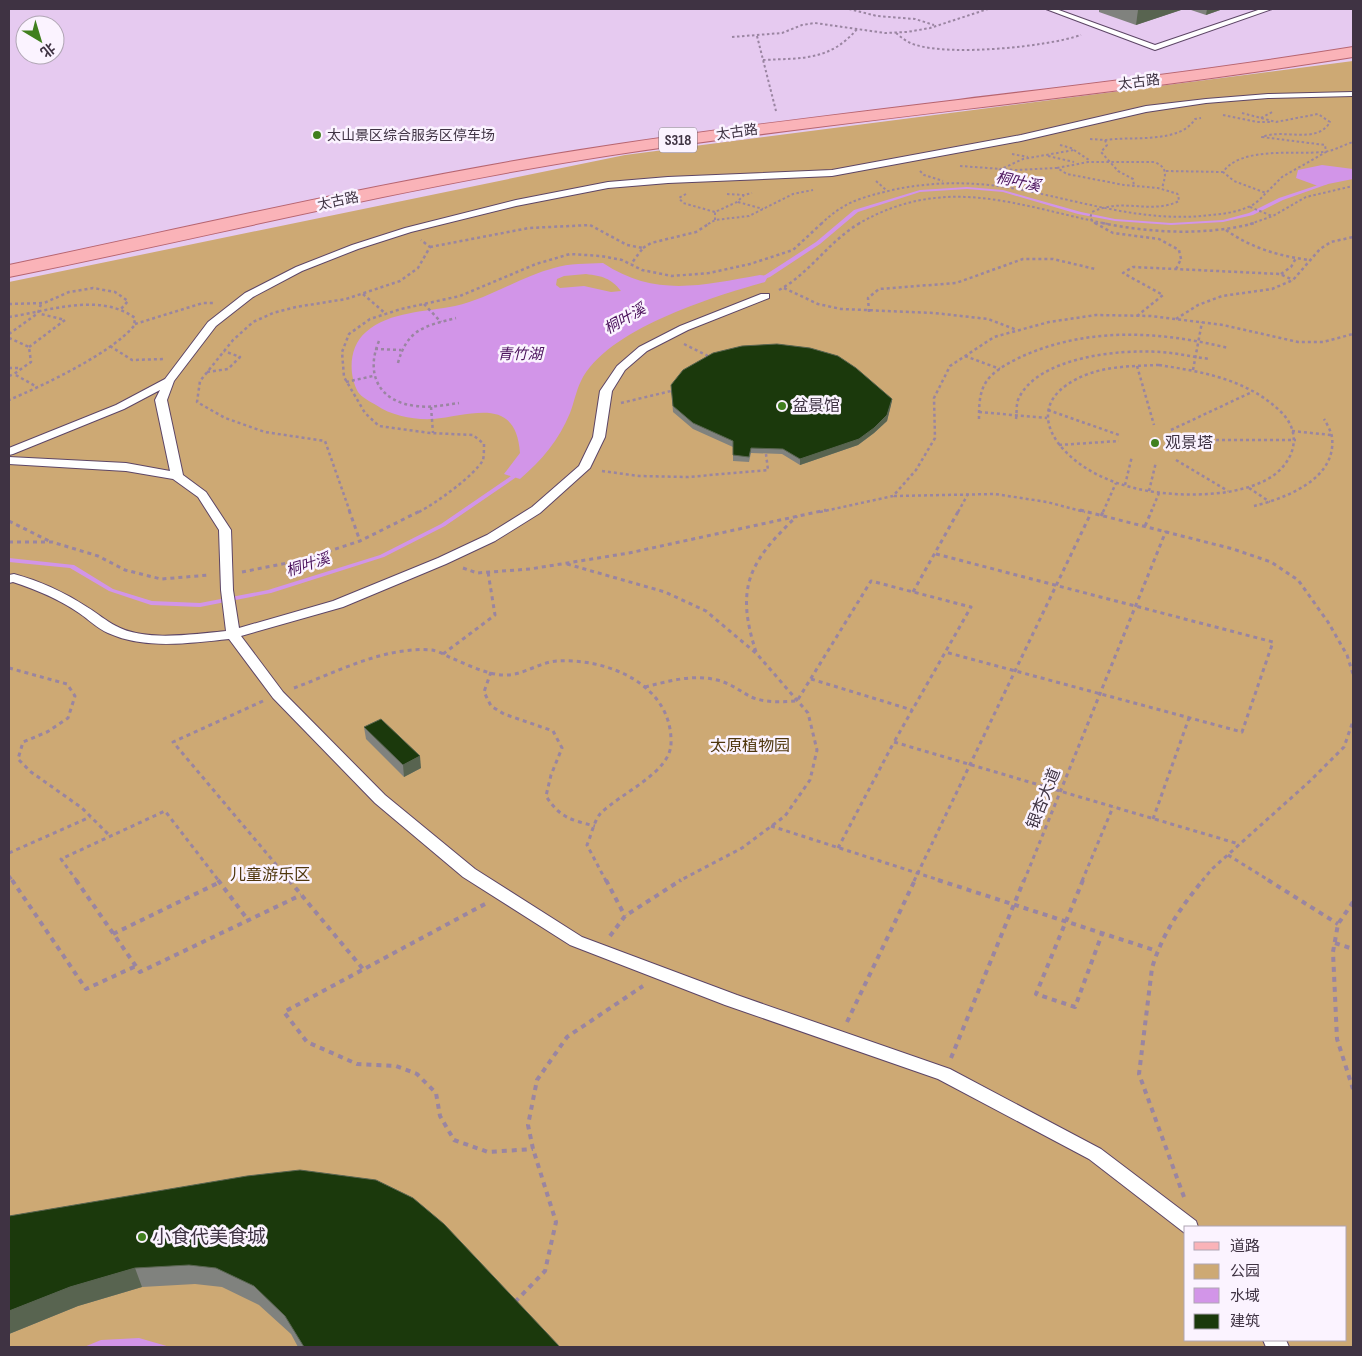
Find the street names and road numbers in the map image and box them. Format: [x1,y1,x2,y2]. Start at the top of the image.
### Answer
street label: 太古路 [1117,71,1161,93]
street label: 太古路 [715,121,759,143]
road number: S318 [659,128,697,152]
street label: 太古路 [316,188,360,214]
street label: 银杏大道 [1023,766,1065,832]

